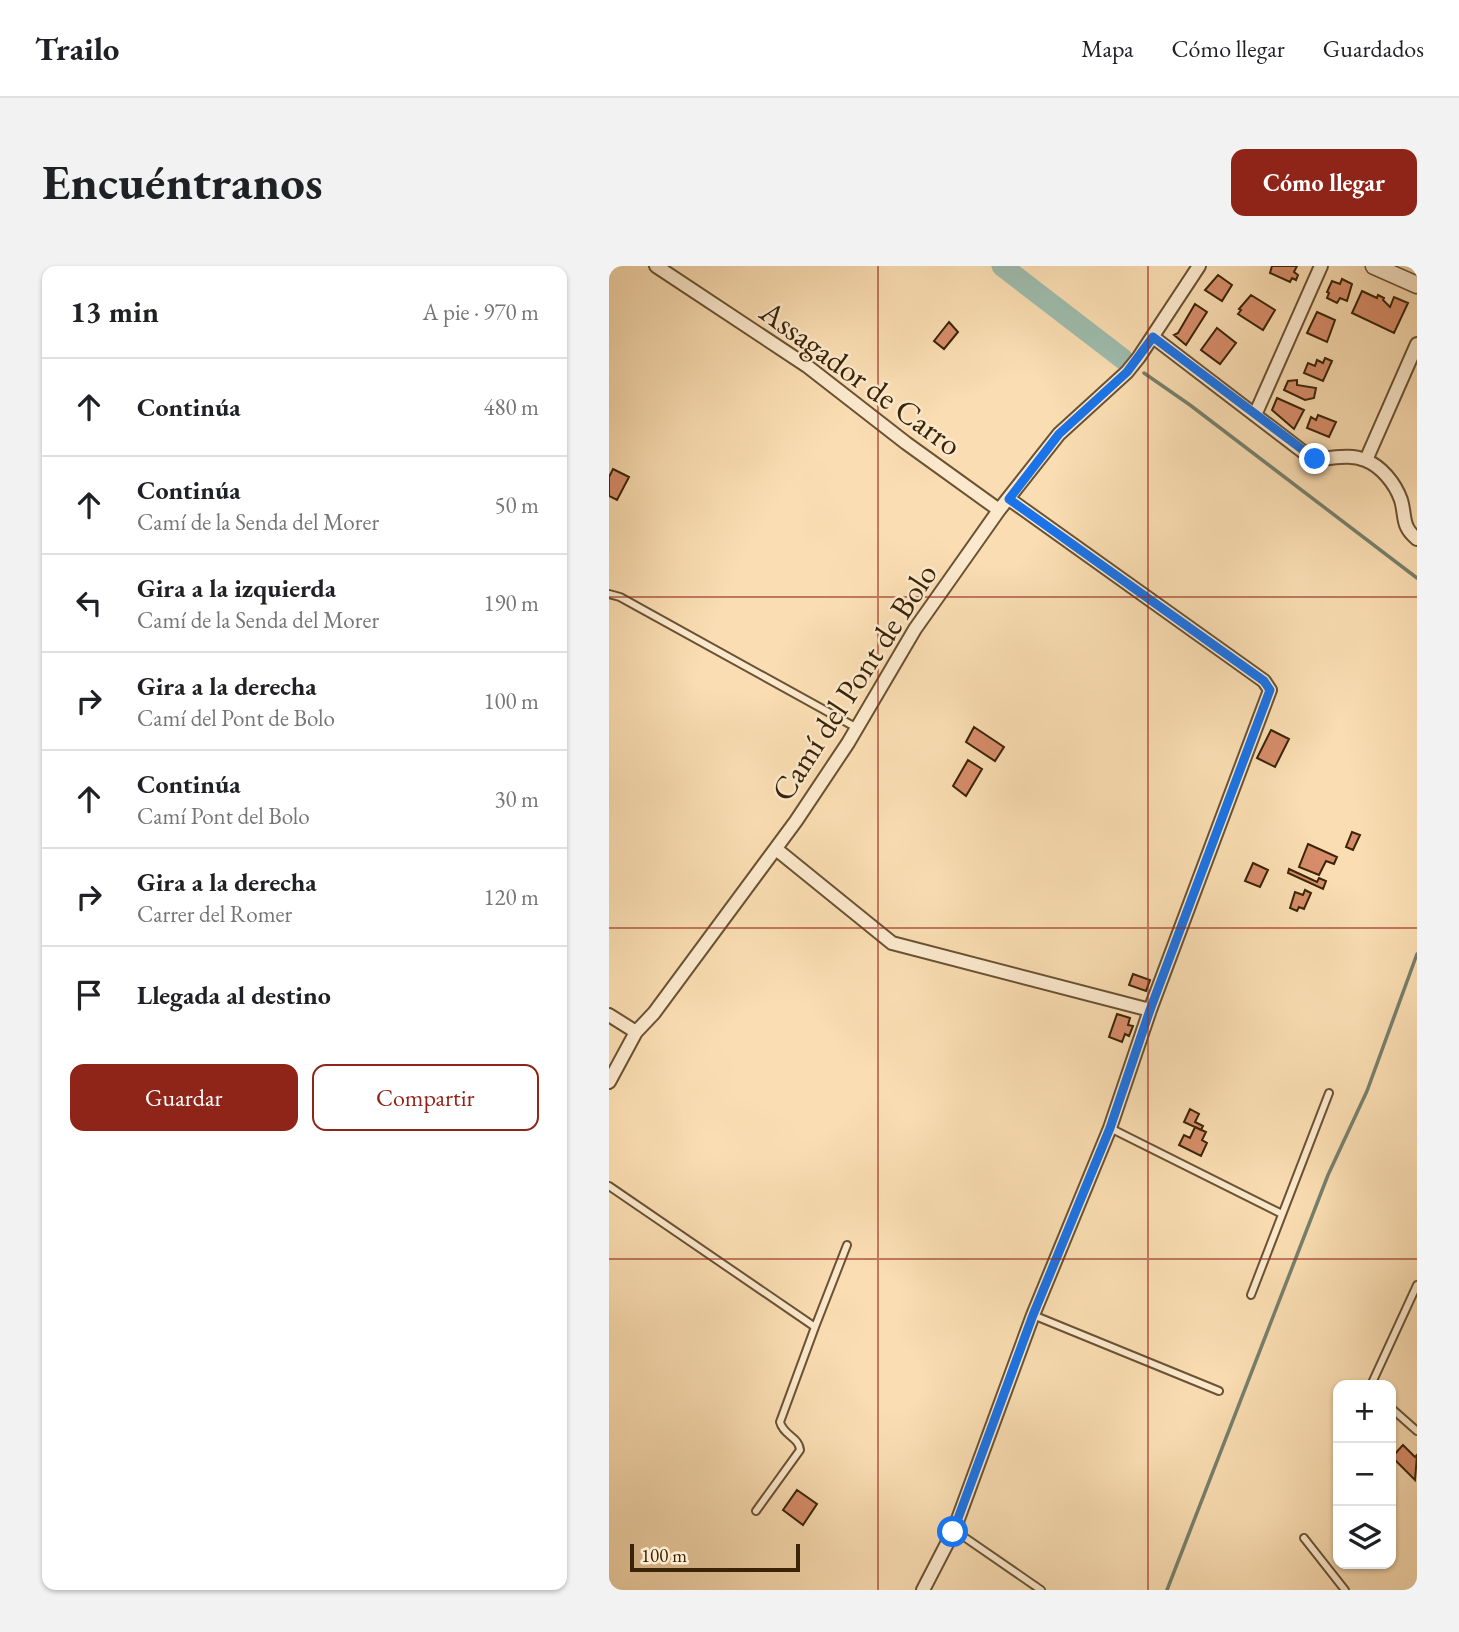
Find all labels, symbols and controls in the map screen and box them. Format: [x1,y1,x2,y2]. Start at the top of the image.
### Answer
text: Trailo [35,27,119,70]
text: Mapa [1081,33,1134,64]
text: Cómo llegar [1172,33,1285,64]
text: Guardados [1323,33,1424,64]
button: Cómo llegar [1231,149,1417,216]
text: Encuéntranos [42,150,323,214]
street label: Assagador de Carro [751,290,970,465]
text: 13 min [70,292,159,331]
text: A pie · 970 m [423,297,539,327]
icon: ahead [70,388,108,426]
text: Continúa [137,390,241,424]
text: 480 m [483,392,539,422]
route end [1299,443,1330,474]
text: Continúa [137,473,241,507]
icon: ahead [70,486,108,524]
text: 50 m [494,490,539,520]
text: Camí de la Senda del Morer [137,507,379,537]
street label: Camí del Pont de Bolo [761,555,947,809]
text: Gira a la izquierda [137,571,336,605]
icon: left [70,584,108,622]
text: 190 m [483,588,539,618]
text: Camí de la Senda del Morer [137,605,379,635]
text: Gira a la derecha [137,669,317,703]
icon: right [70,682,108,720]
text: 100 m [483,686,539,716]
text: Camí del Pont de Bolo [137,703,335,733]
text: Continúa [137,767,241,801]
icon: ahead [70,780,108,818]
text: 30 m [494,784,539,814]
text: Camí Pont del Bolo [137,801,310,831]
text: Gira a la derecha [137,865,317,899]
icon: right [70,878,108,916]
text: 120 m [483,882,539,912]
text: Carrer del Romer [137,899,292,929]
icon: arrive [70,976,108,1014]
text: Llegada al destino [137,978,331,1012]
button: Guardar [70,1064,298,1131]
button: Compartir [312,1064,539,1131]
map controls [1333,1380,1396,1569]
button: + [1333,1380,1396,1443]
button: − [1333,1443,1396,1506]
button: layers [1333,1506,1396,1569]
route start [937,1516,968,1547]
scale bar [630,1541,800,1573]
text: 100 m [641,1543,687,1568]

